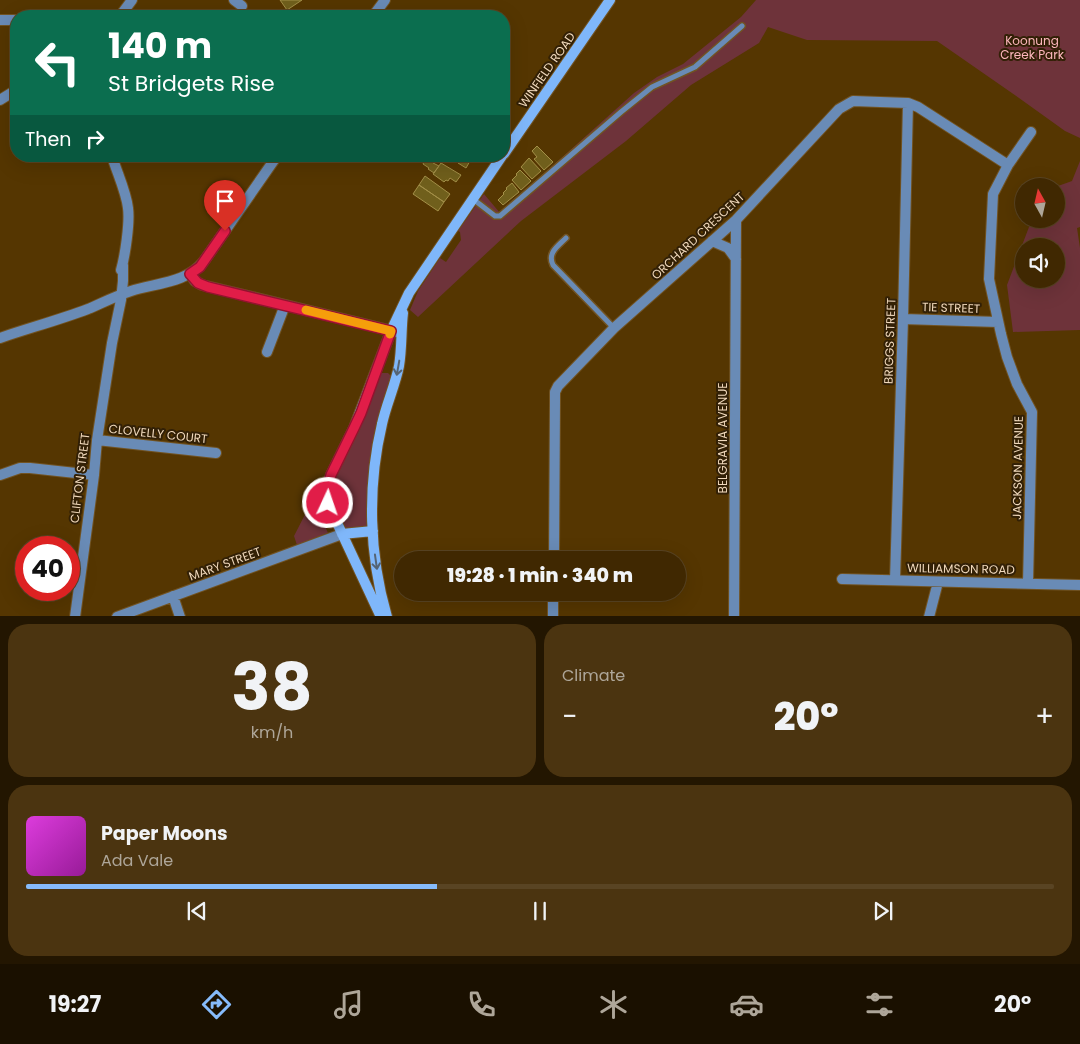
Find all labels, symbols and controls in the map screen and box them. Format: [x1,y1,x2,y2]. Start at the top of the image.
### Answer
text: 140 m [108,21,212,70]
street label: WINFIELD ROAD [514,29,579,111]
icon: left [25,30,90,95]
park label: Koonung Creek Park [1000,32,1065,63]
text: St Bridgets Rise [108,68,275,99]
icon: right [81,125,109,153]
text: Then [25,126,71,153]
north arrow [1015,178,1065,228]
map controls [1015,178,1065,288]
pin [204,180,246,231]
icon: arrive [211,187,239,215]
street label: ORCHARD CRESCENT [647,188,748,283]
button: sound [1015,238,1065,288]
street label: BRIGGS STREET [880,297,900,384]
street label: TIE STREET [922,298,981,317]
one-way arrow [393,359,402,375]
street label: BELGRAVIA AVENUE [714,383,731,493]
street label: JACKSON AVENUE [1008,416,1027,520]
street label: CLOVELLY COURT [108,420,209,447]
street label: CLIFTON STREET [66,431,94,524]
position arrow [301,476,353,528]
speed limit sign: 40 [15,536,80,601]
street label: MARY STREET [186,542,264,584]
one-way arrow [372,554,382,570]
street label: WILLIAMSON ROAD [907,559,1015,578]
text: 19:28 · 1 min · 340 m [447,562,633,589]
text: 38 [231,642,313,733]
text: Climate [562,664,625,687]
text: 20° [774,690,839,743]
text: − [562,697,577,736]
text: + [1035,697,1054,736]
text: km/h [251,721,293,744]
text: Paper Moons [101,820,228,847]
text: Ada Vale [101,849,173,872]
icon: previous [183,897,211,925]
icon: pause [526,897,554,925]
icon: next [869,897,897,925]
icon: directions [199,987,234,1022]
icon: music [331,987,366,1022]
icon: phone [464,987,499,1022]
icon: climate [596,987,631,1022]
icon: car [729,987,764,1022]
icon: filters [862,987,897,1022]
text: 19:27 [49,989,101,1020]
text: 20° [994,989,1031,1020]

